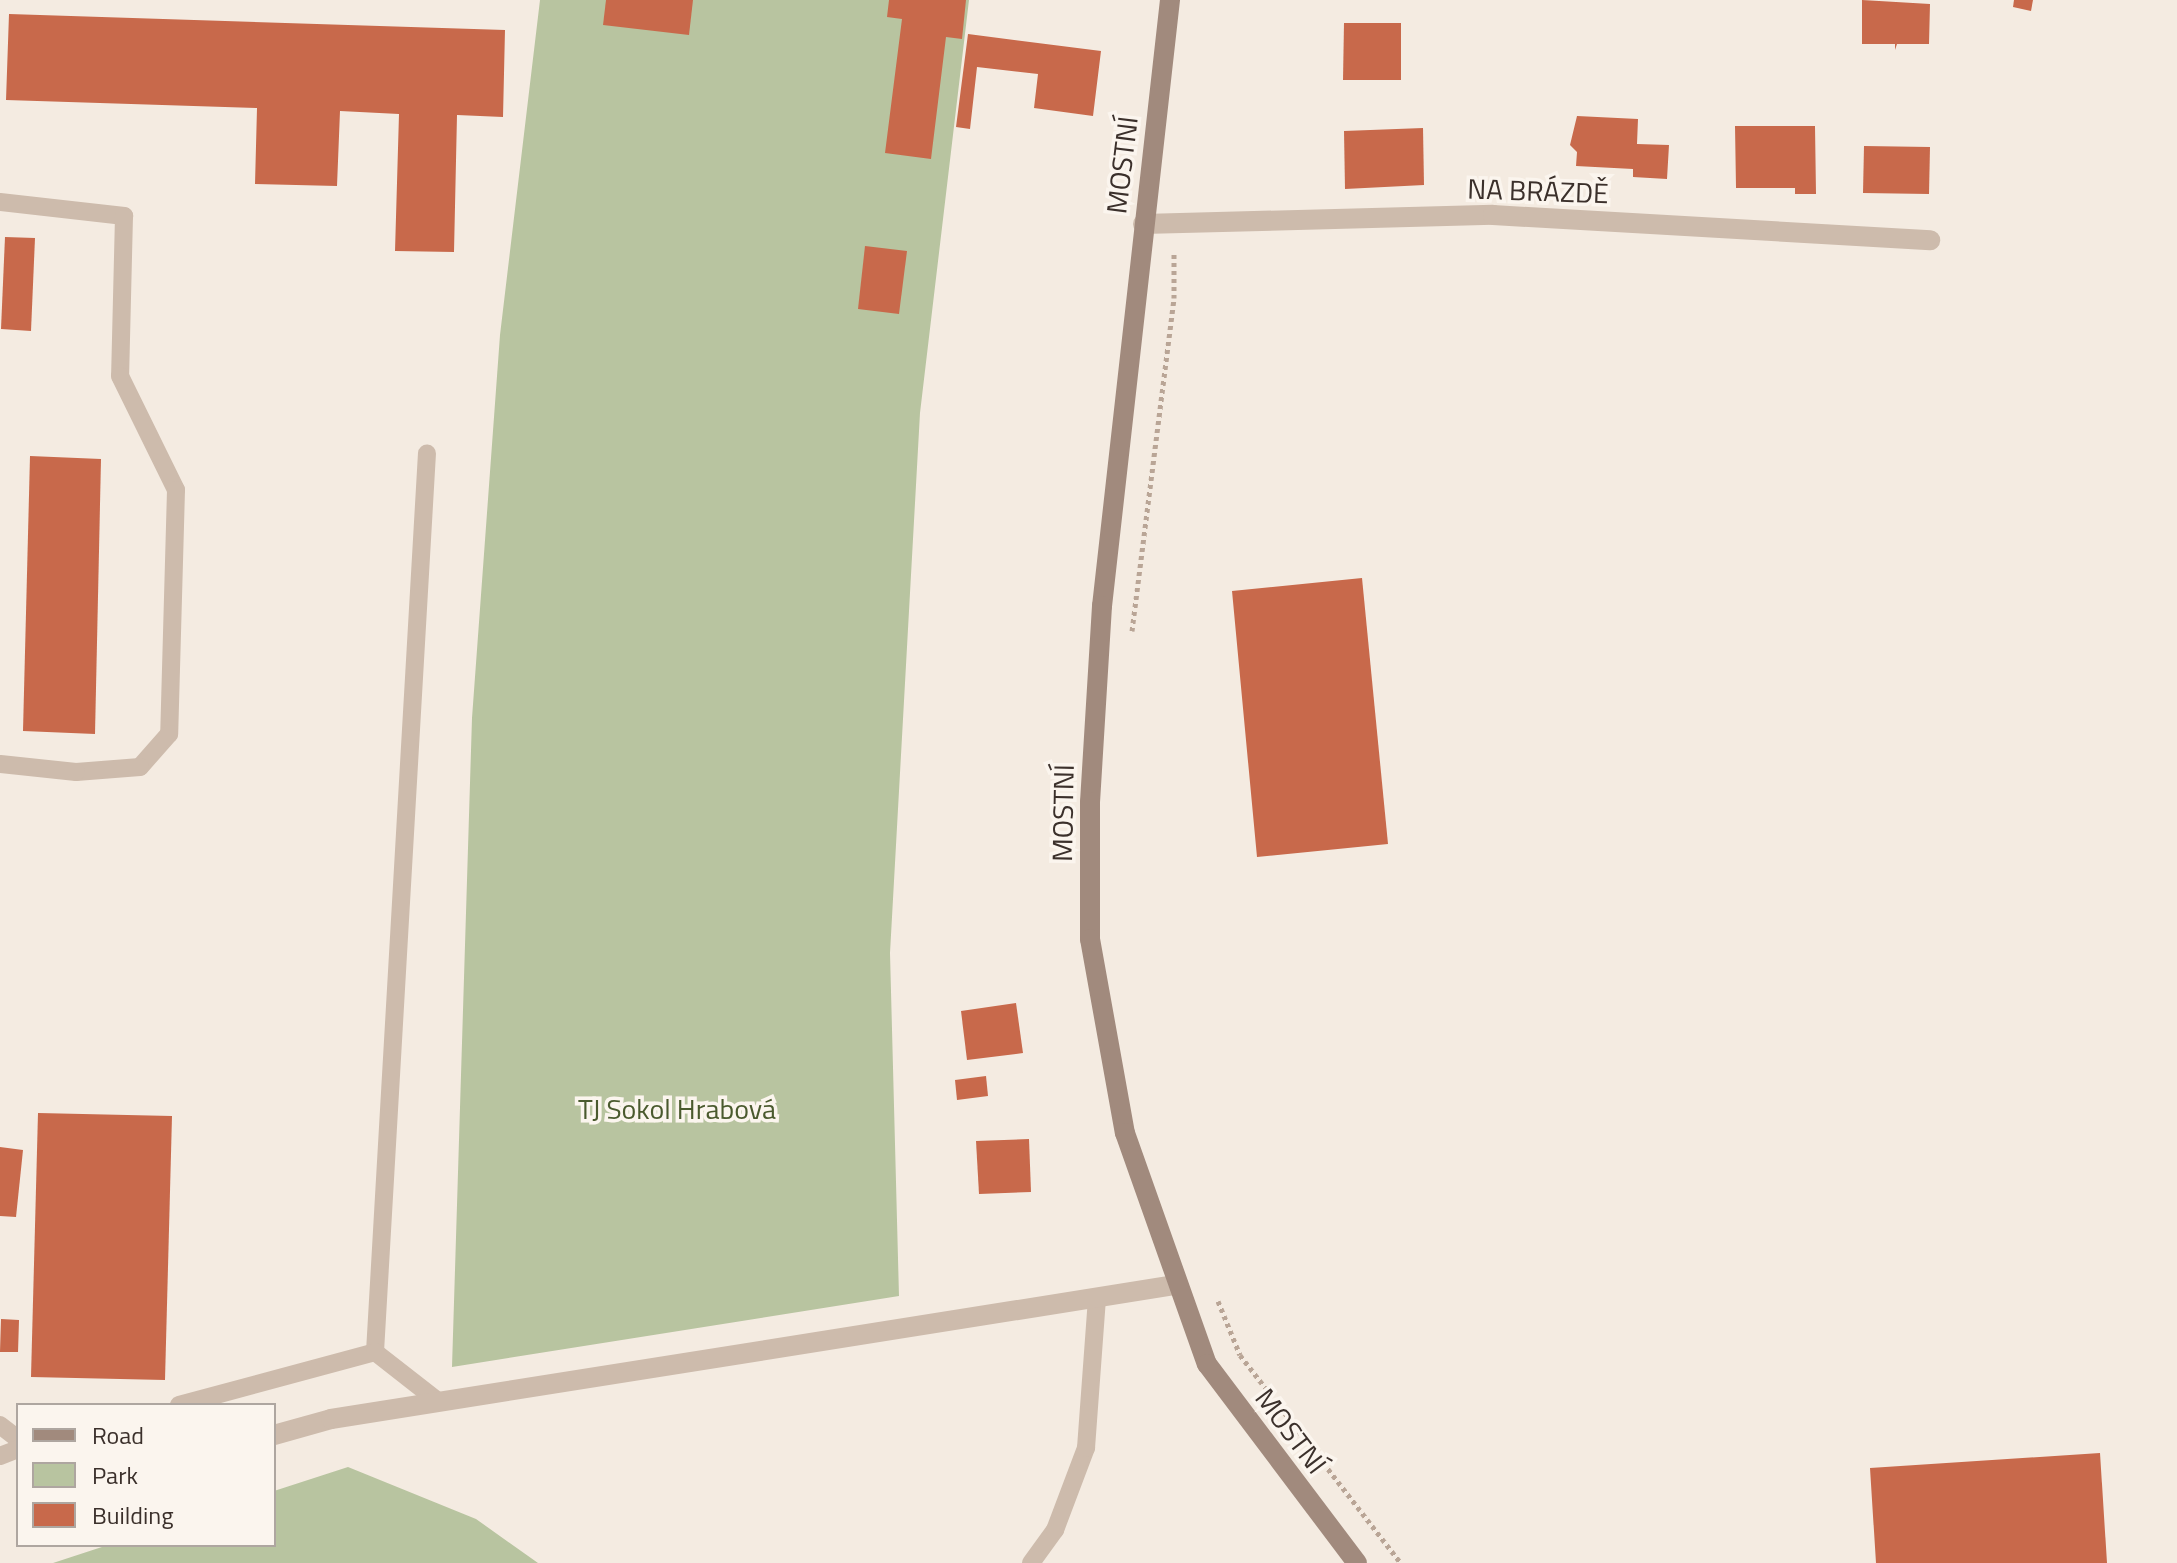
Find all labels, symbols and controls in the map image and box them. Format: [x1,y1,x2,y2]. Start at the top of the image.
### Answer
street label: MOSTNÍ [1099,114,1145,216]
street label: NA BRÁZDĚ [1467,172,1609,210]
street label: MOSTNÍ [1045,764,1081,862]
park label: TJ Sokol Hrabová [578,1092,776,1126]
street label: MOSTNÍ [1248,1382,1334,1480]
legend [16,1403,276,1547]
text: Road [92,1417,144,1453]
text: Park [92,1457,138,1493]
text: Building [92,1497,174,1533]

